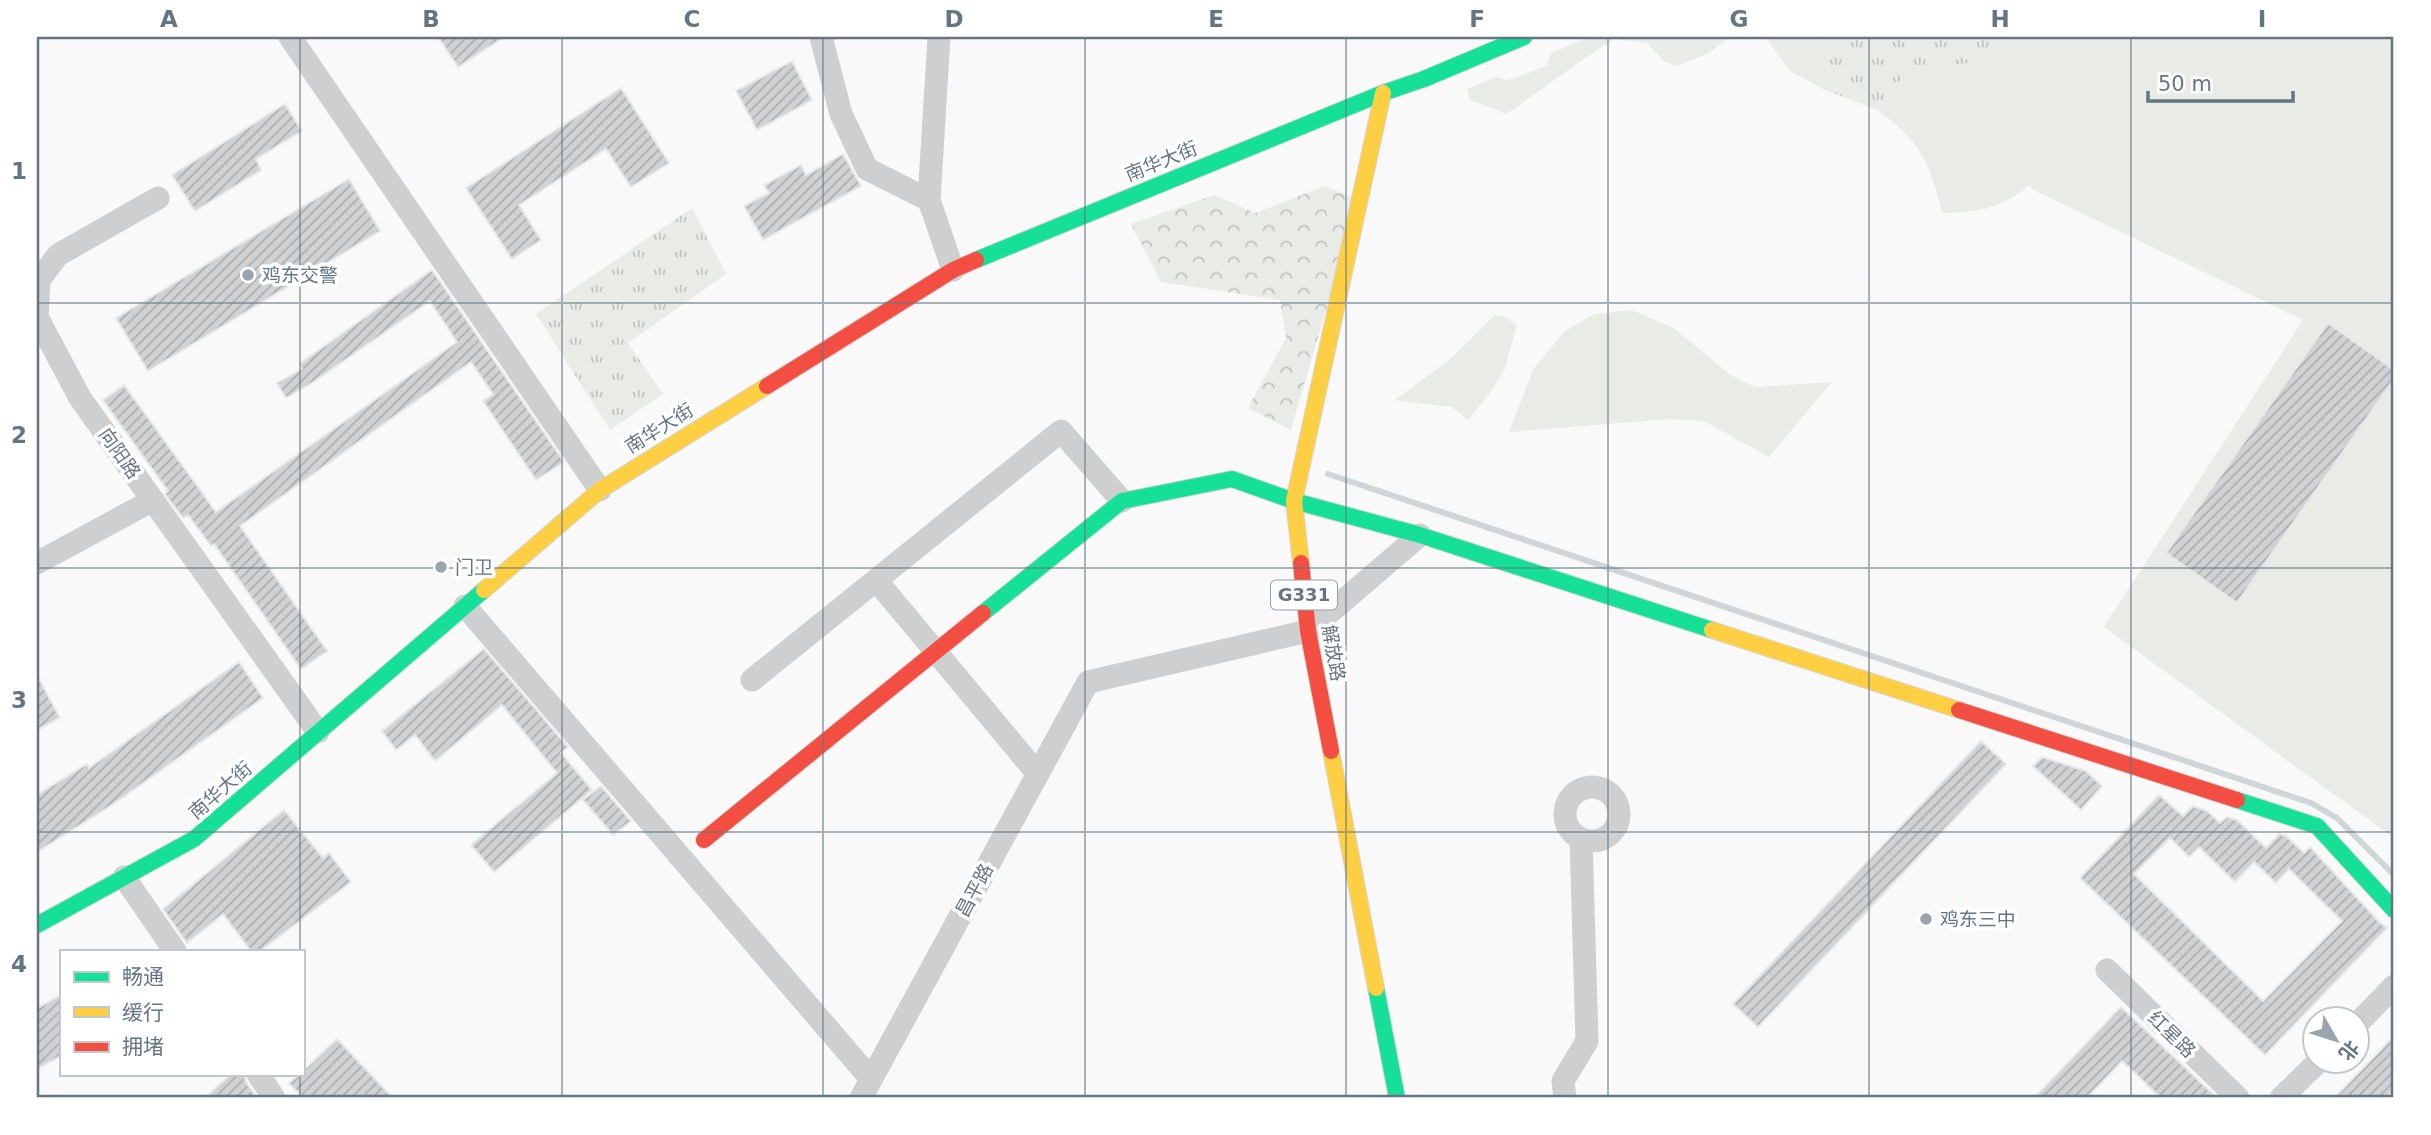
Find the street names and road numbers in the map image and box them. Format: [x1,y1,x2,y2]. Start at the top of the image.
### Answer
street label: 南华大街 [1122,137,1200,185]
street label: 南华大街 [621,399,697,457]
street label: 向阳路 [95,423,145,483]
road number: G331 [1271,580,1337,610]
street label: 解放路 [1318,623,1350,683]
street label: 南华大街 [184,757,256,823]
street label: 昌平路 [951,860,997,920]
street label: 红星路 [2144,1006,2200,1062]

